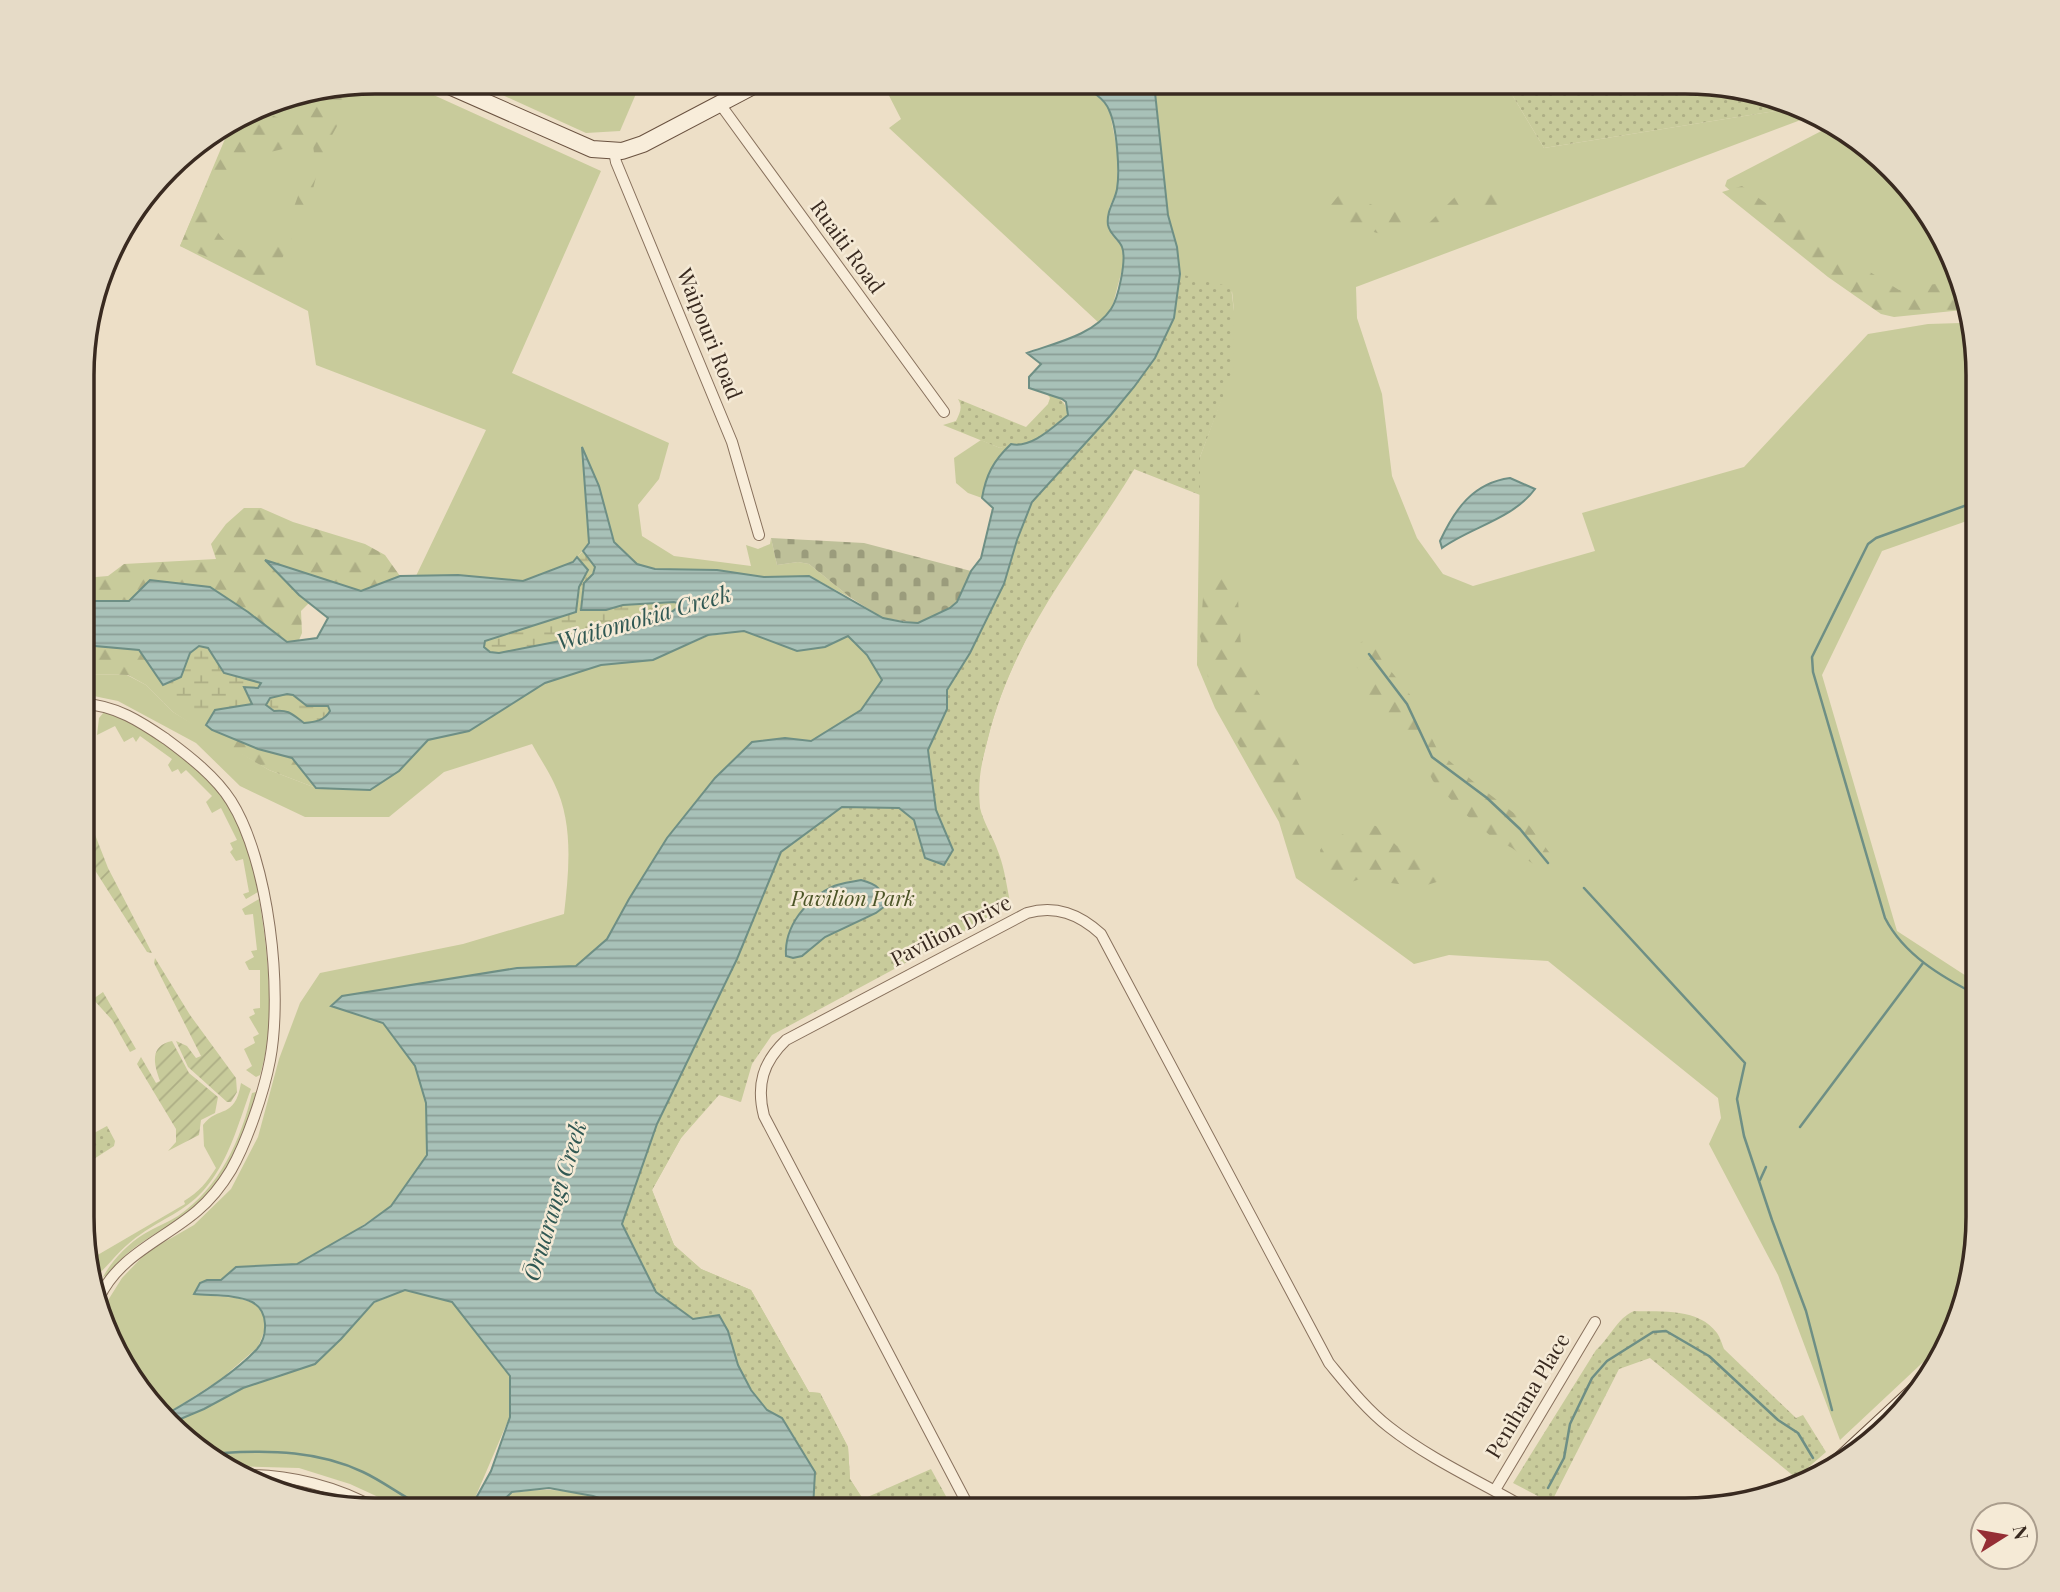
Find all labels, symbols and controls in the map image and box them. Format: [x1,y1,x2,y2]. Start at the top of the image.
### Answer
street label: Ruaiti Road [805,193,892,298]
street label: Waipouri Road [671,263,750,403]
water label: Waitomokia Creek [553,577,735,656]
park label: Pavilion Park [790,883,915,911]
street label: Pavilion Drive [885,887,1015,972]
water label: Ōruarangi Creek [515,1117,593,1284]
street label: Penihana Place [1478,1327,1575,1463]
north arrow [1969,1501,2039,1571]
text: N [2008,1523,2036,1542]

